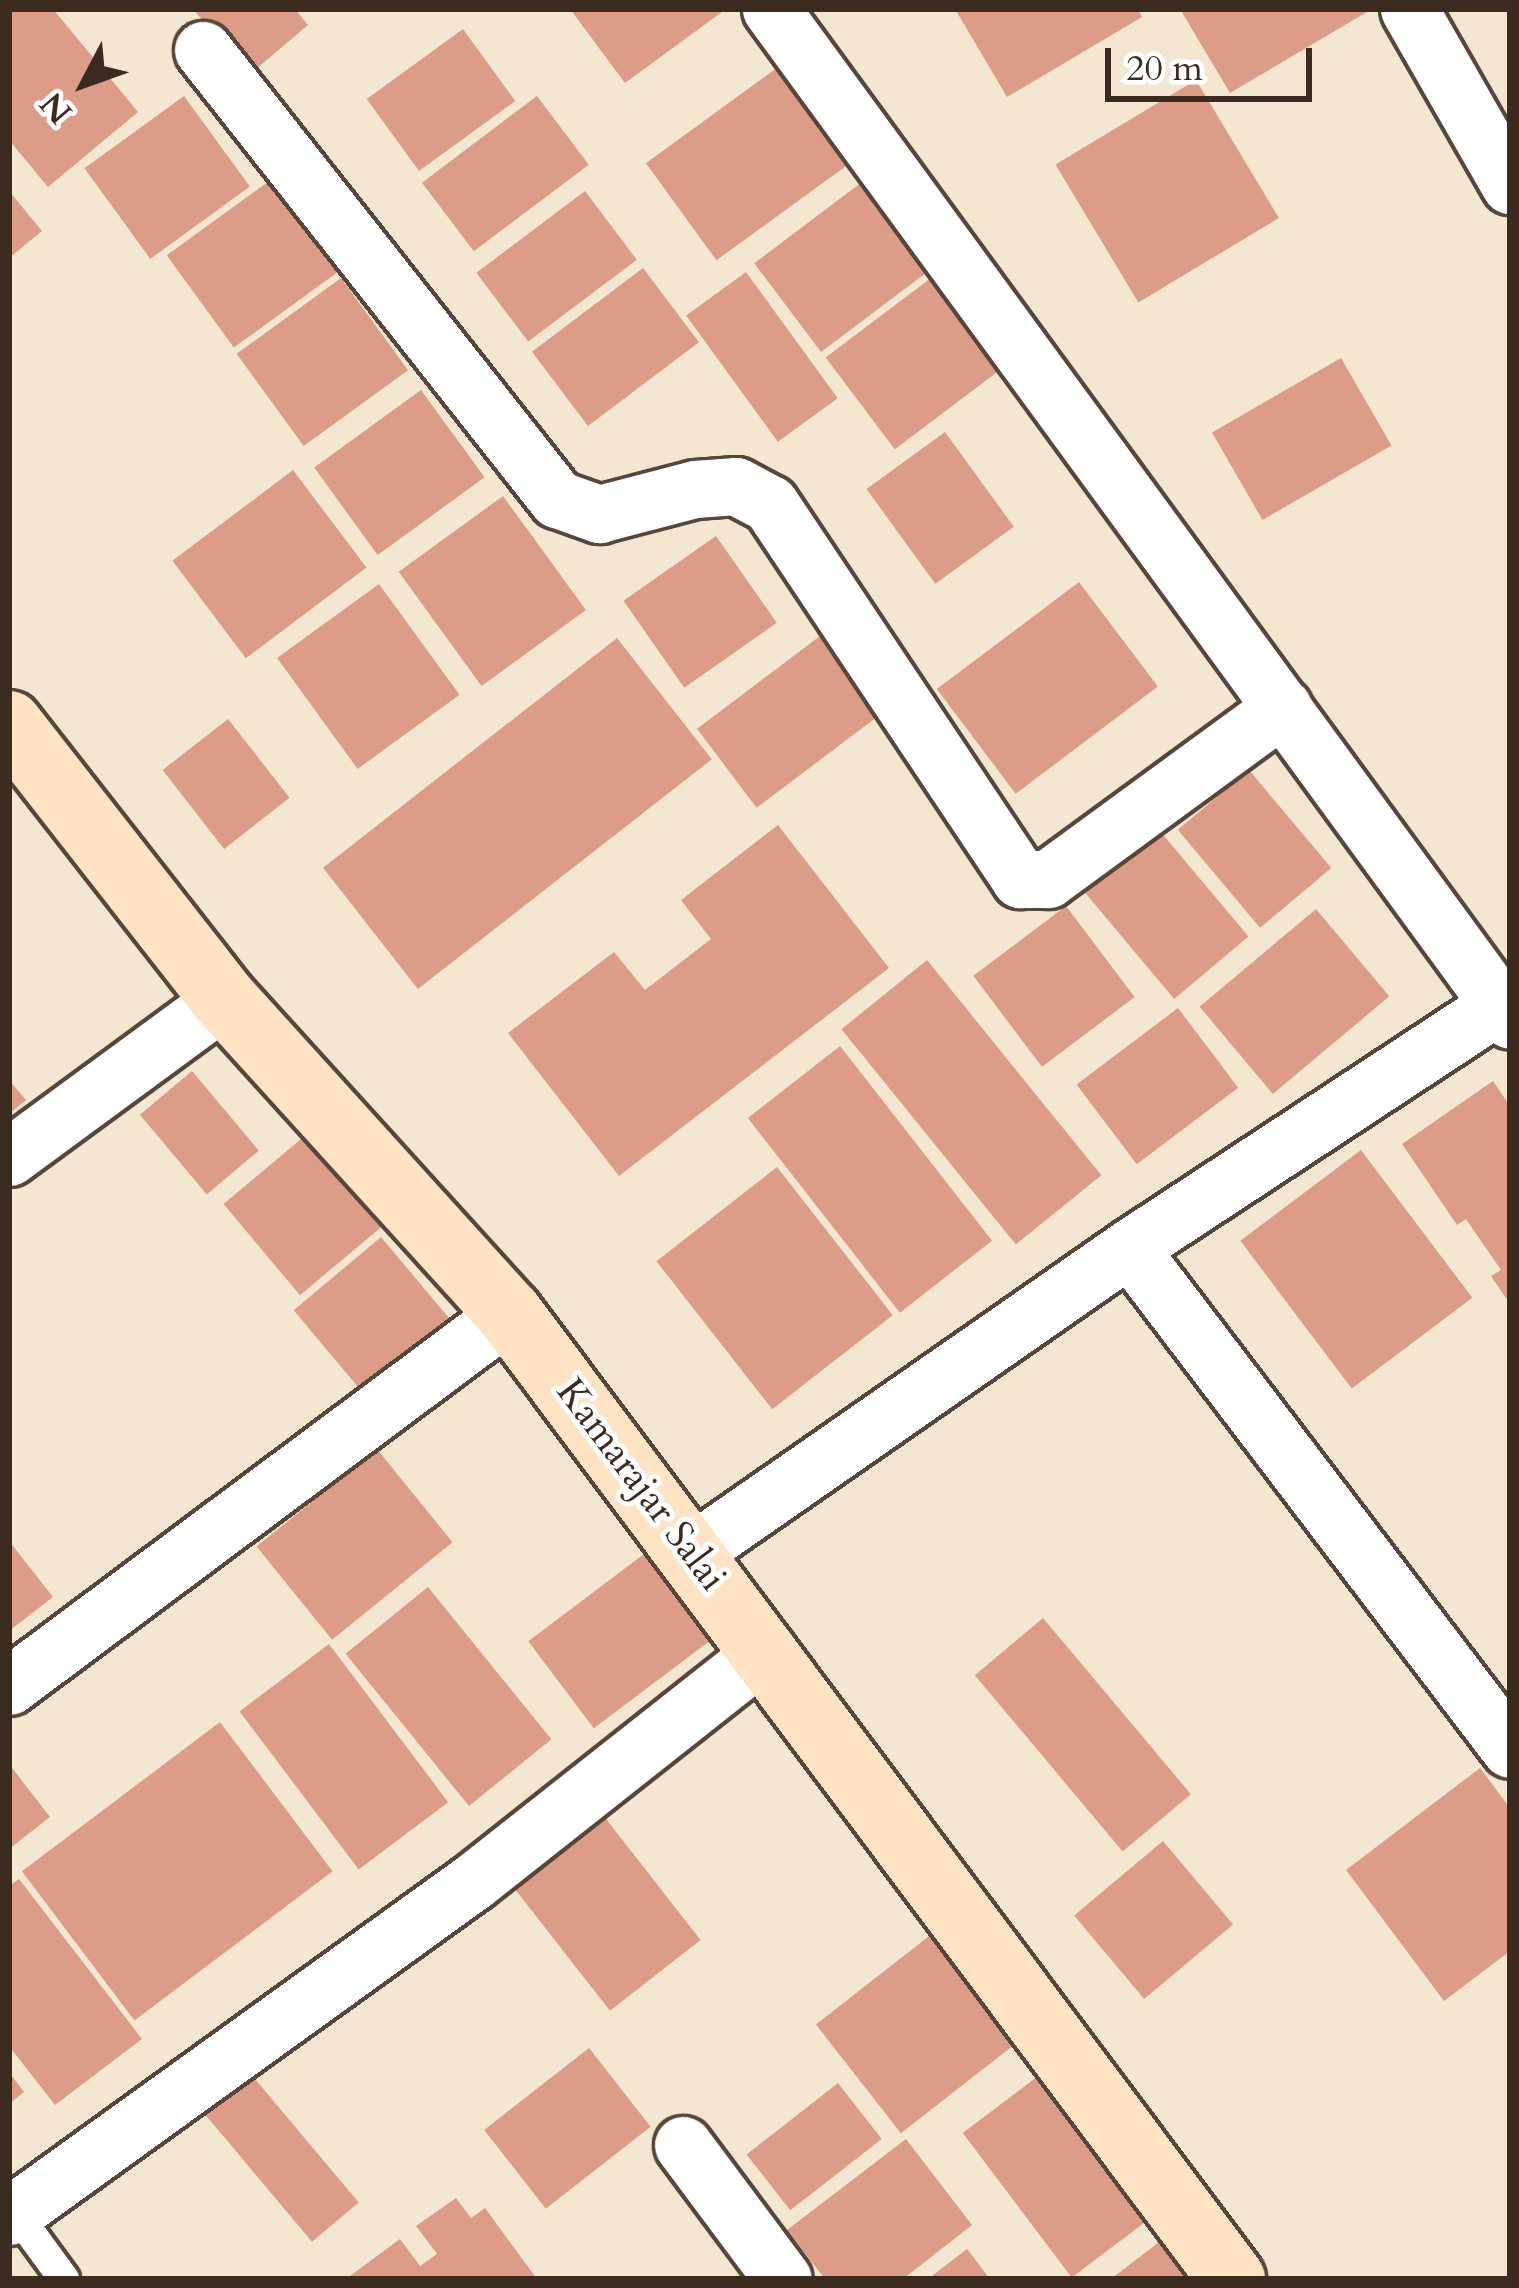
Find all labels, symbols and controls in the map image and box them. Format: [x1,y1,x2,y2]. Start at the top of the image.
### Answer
north arrow [24,24,144,144]
scale bar [1111,24,1318,98]
text: 20 m [1126,44,1203,93]
text: N [30,82,83,134]
street label: Kamarajar Salai [546,1370,736,1600]

